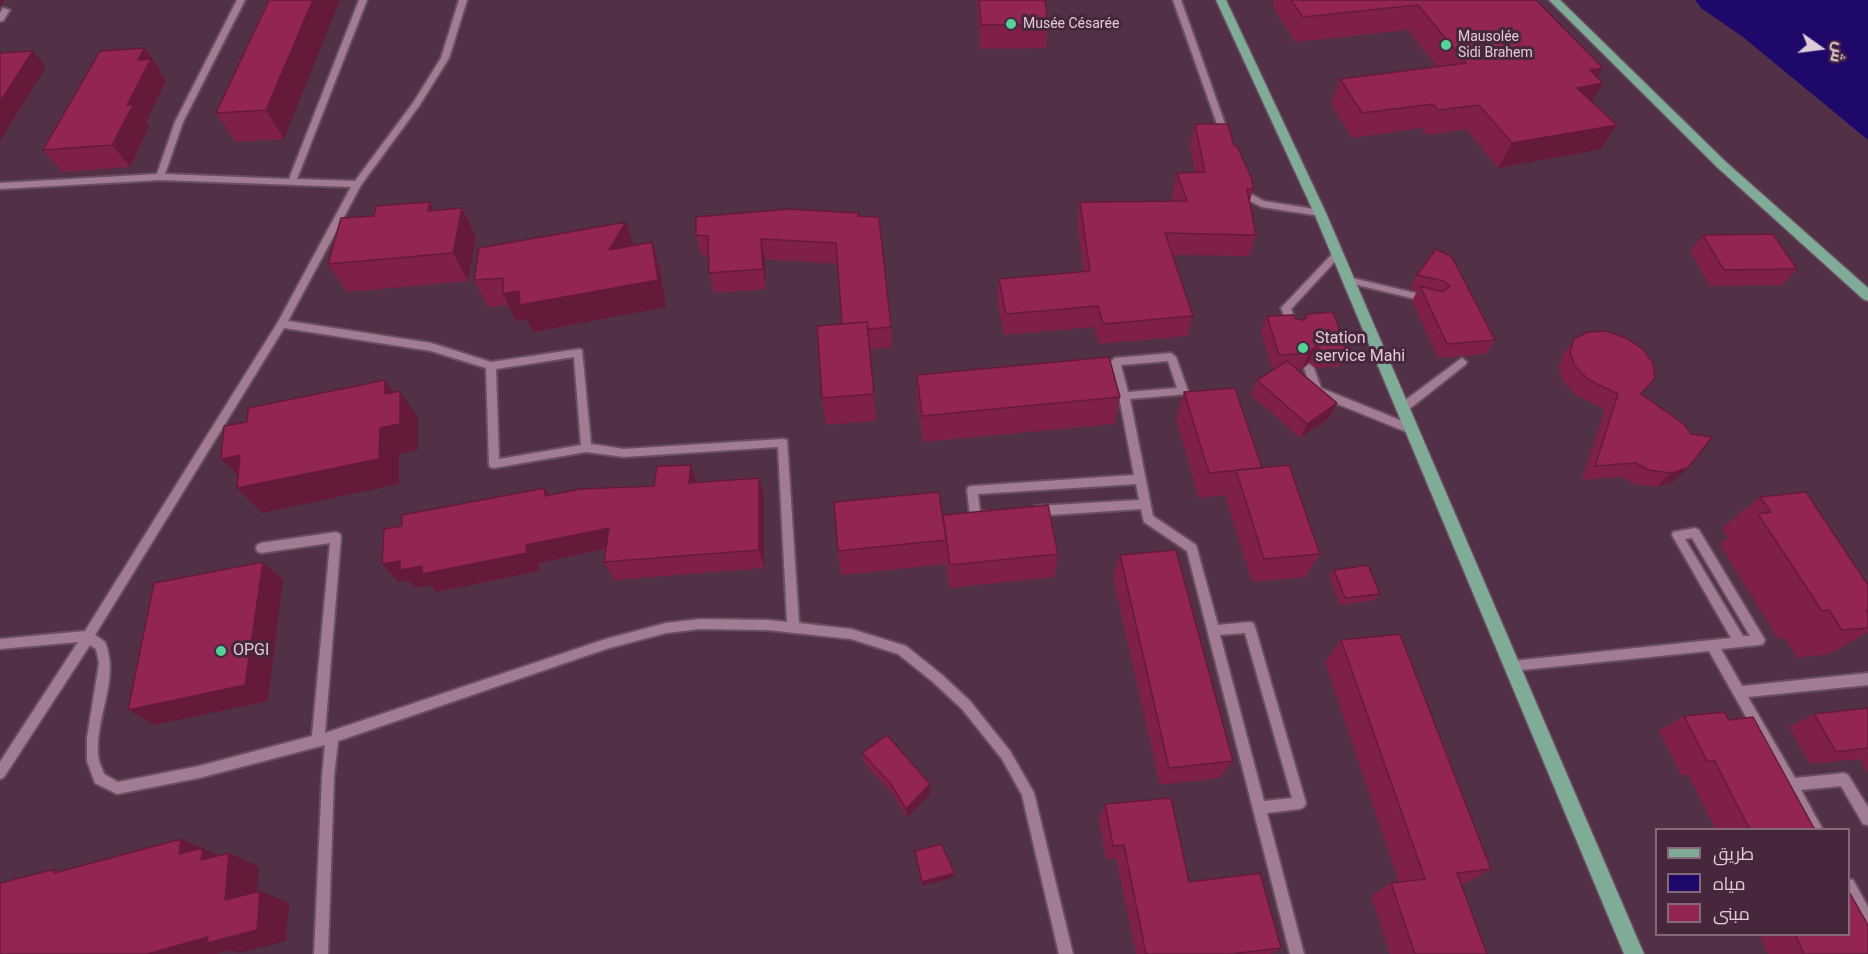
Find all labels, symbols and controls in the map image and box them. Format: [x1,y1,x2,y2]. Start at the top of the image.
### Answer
place label: Musée Césarée [1023,16,1119,32]
marker: Musée Césarée [1004,17,1018,31]
north arrow [1790,18,1850,78]
place label: Mausolée Sidi Brahem [1458,29,1533,62]
marker: Mausolée Sidi Brahem [1439,38,1453,52]
text: ش [1826,40,1850,65]
place label: Station service Mahi [1315,329,1405,367]
marker: Station service Mahi [1296,341,1310,355]
place label: OPGI [233,641,269,661]
marker: OPGI [214,644,228,658]
legend [1655,828,1850,936]
text: طريق [1713,843,1754,864]
text: مياه [1713,873,1746,894]
text: مبنى [1713,903,1750,924]

